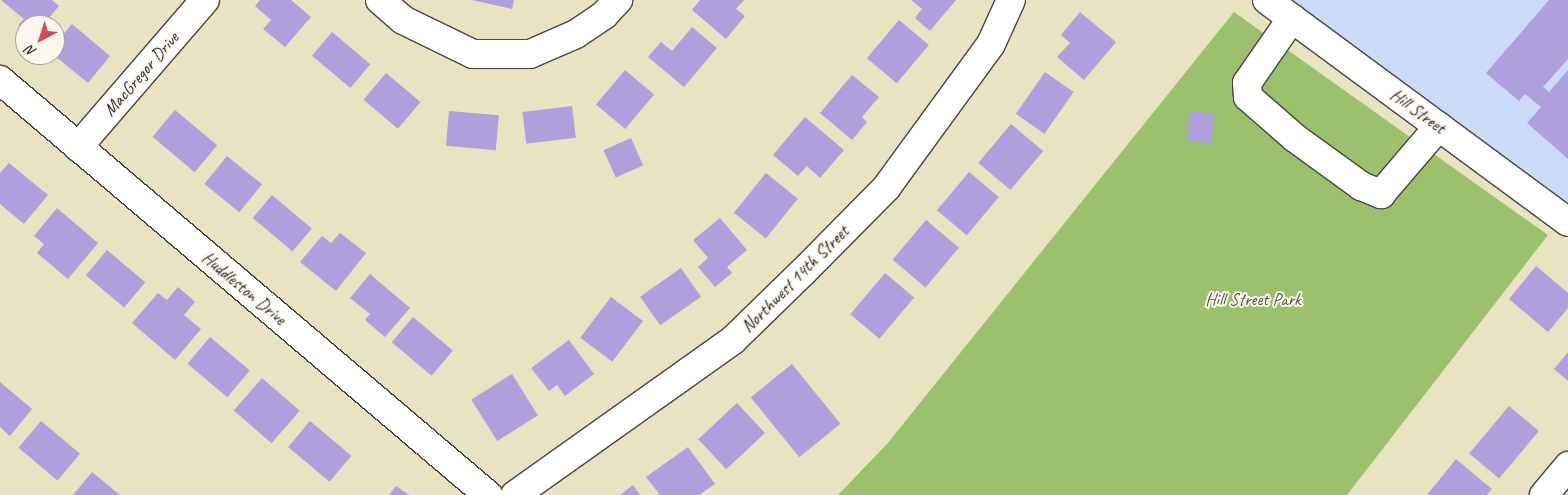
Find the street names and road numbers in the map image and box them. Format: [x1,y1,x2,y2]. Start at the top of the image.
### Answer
street label: MacGregor Drive [99,28,183,120]
street label: Hill Street [1386,84,1450,138]
street label: Northwest 14th Street [737,221,853,337]
street label: Huddleston Drive [198,247,290,329]

